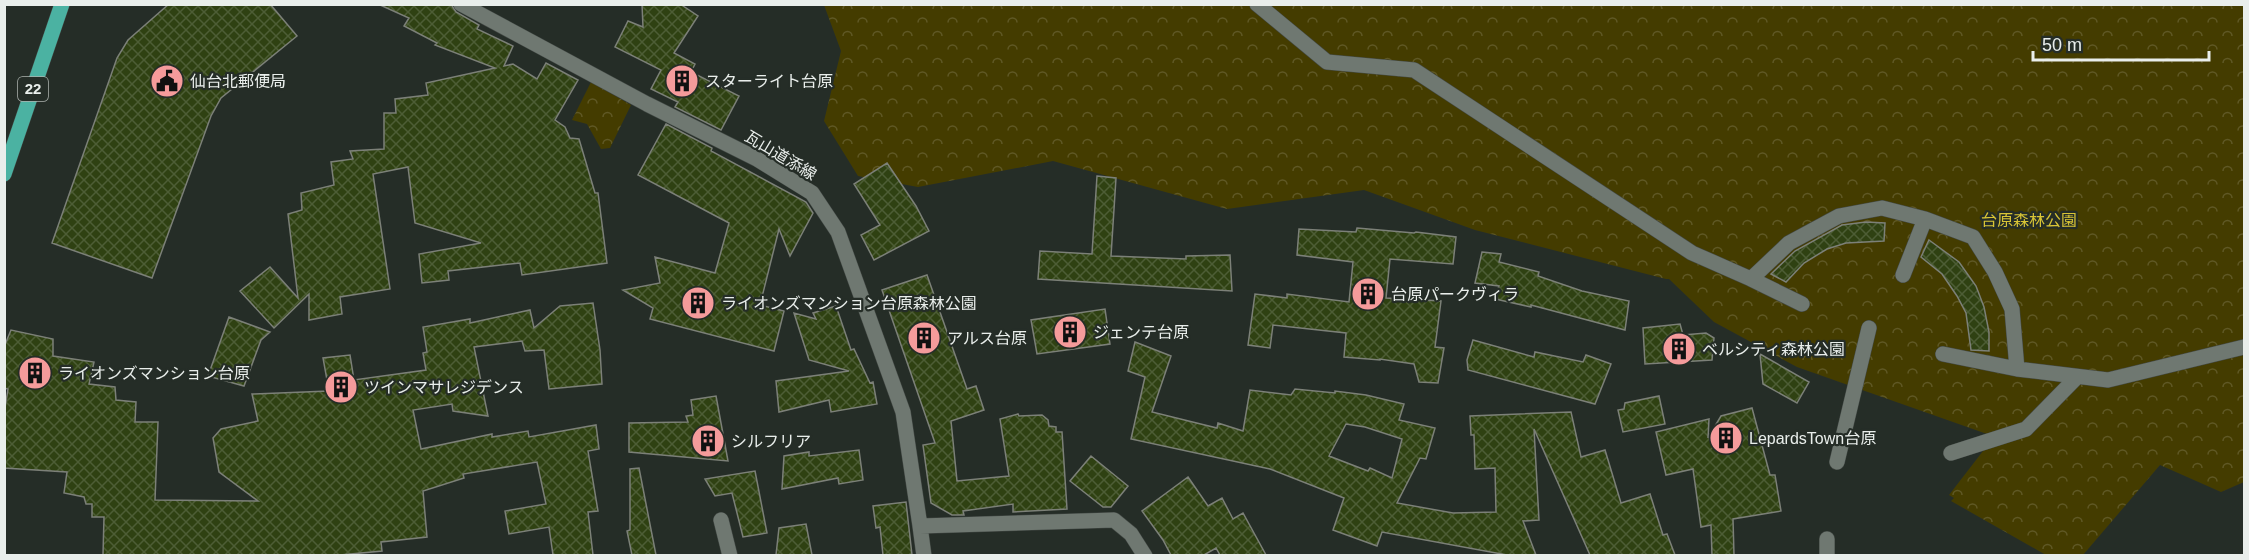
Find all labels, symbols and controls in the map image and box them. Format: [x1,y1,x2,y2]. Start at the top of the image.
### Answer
scale bar [2033,24,2208,62]
text: 50 m [2042,35,2082,55]
public building icon: 仙台北郵便局 [149,63,185,99]
building icon: スターライト台原 [664,63,700,99]
place label: 仙台北郵便局 [190,73,286,90]
place label: スターライト台原 [705,73,833,90]
road number: 22 [18,77,48,101]
street label: 瓦山道添線 [742,128,819,183]
park label: 台原森林公園 [1981,212,2077,229]
building icon: 台原パークヴィラ [1350,276,1386,312]
building icon: ライオンズマンション台原森林公園 [680,285,716,321]
place label: 台原パークヴィラ [1391,286,1519,303]
place label: ライオンズマンション台原森林公園 [721,295,977,312]
building icon: ジェンテ台原 [1052,314,1088,350]
building icon: アルス台原 [906,320,942,356]
place label: ジェンテ台原 [1093,324,1189,341]
place label: アルス台原 [947,330,1027,347]
building icon: ベルシティ森林公園 [1661,331,1697,367]
place label: ベルシティ森林公園 [1702,341,1845,358]
building icon: ライオンズマンション台原 [17,355,53,391]
place label: ライオンズマンション台原 [58,365,250,382]
building icon: ツインマサレジデンス [323,369,359,405]
place label: ツインマサレジデンス [364,379,524,396]
building icon: LepardsTown台原 [1708,420,1744,456]
building icon: シルフリア [690,423,726,459]
place label: LepardsTown台原 [1749,430,1876,447]
place label: シルフリア [731,433,811,450]

